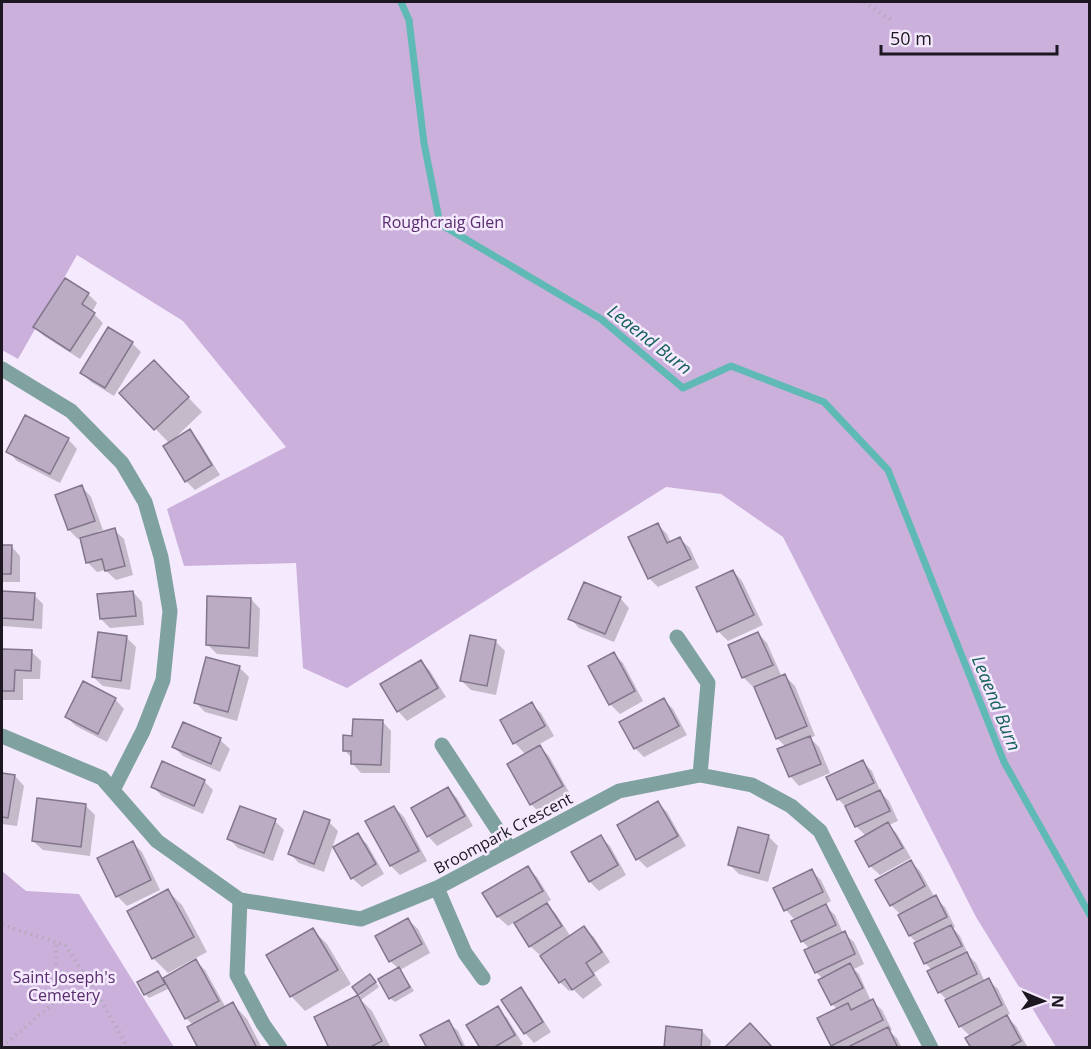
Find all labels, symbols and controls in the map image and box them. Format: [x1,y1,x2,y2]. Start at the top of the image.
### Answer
scale bar [881,18,1056,56]
text: 50 m [890,26,932,50]
park label: Roughcraig Glen [382,211,504,233]
water label: Leaend Burn [603,299,697,379]
water label: Leaend Burn [967,652,1027,754]
street label: Broompark Crescent [430,787,576,879]
park label: Saint Joseph's Cemetery [13,966,115,1006]
north arrow [1013,971,1073,1031]
text: N [1047,995,1069,1008]

